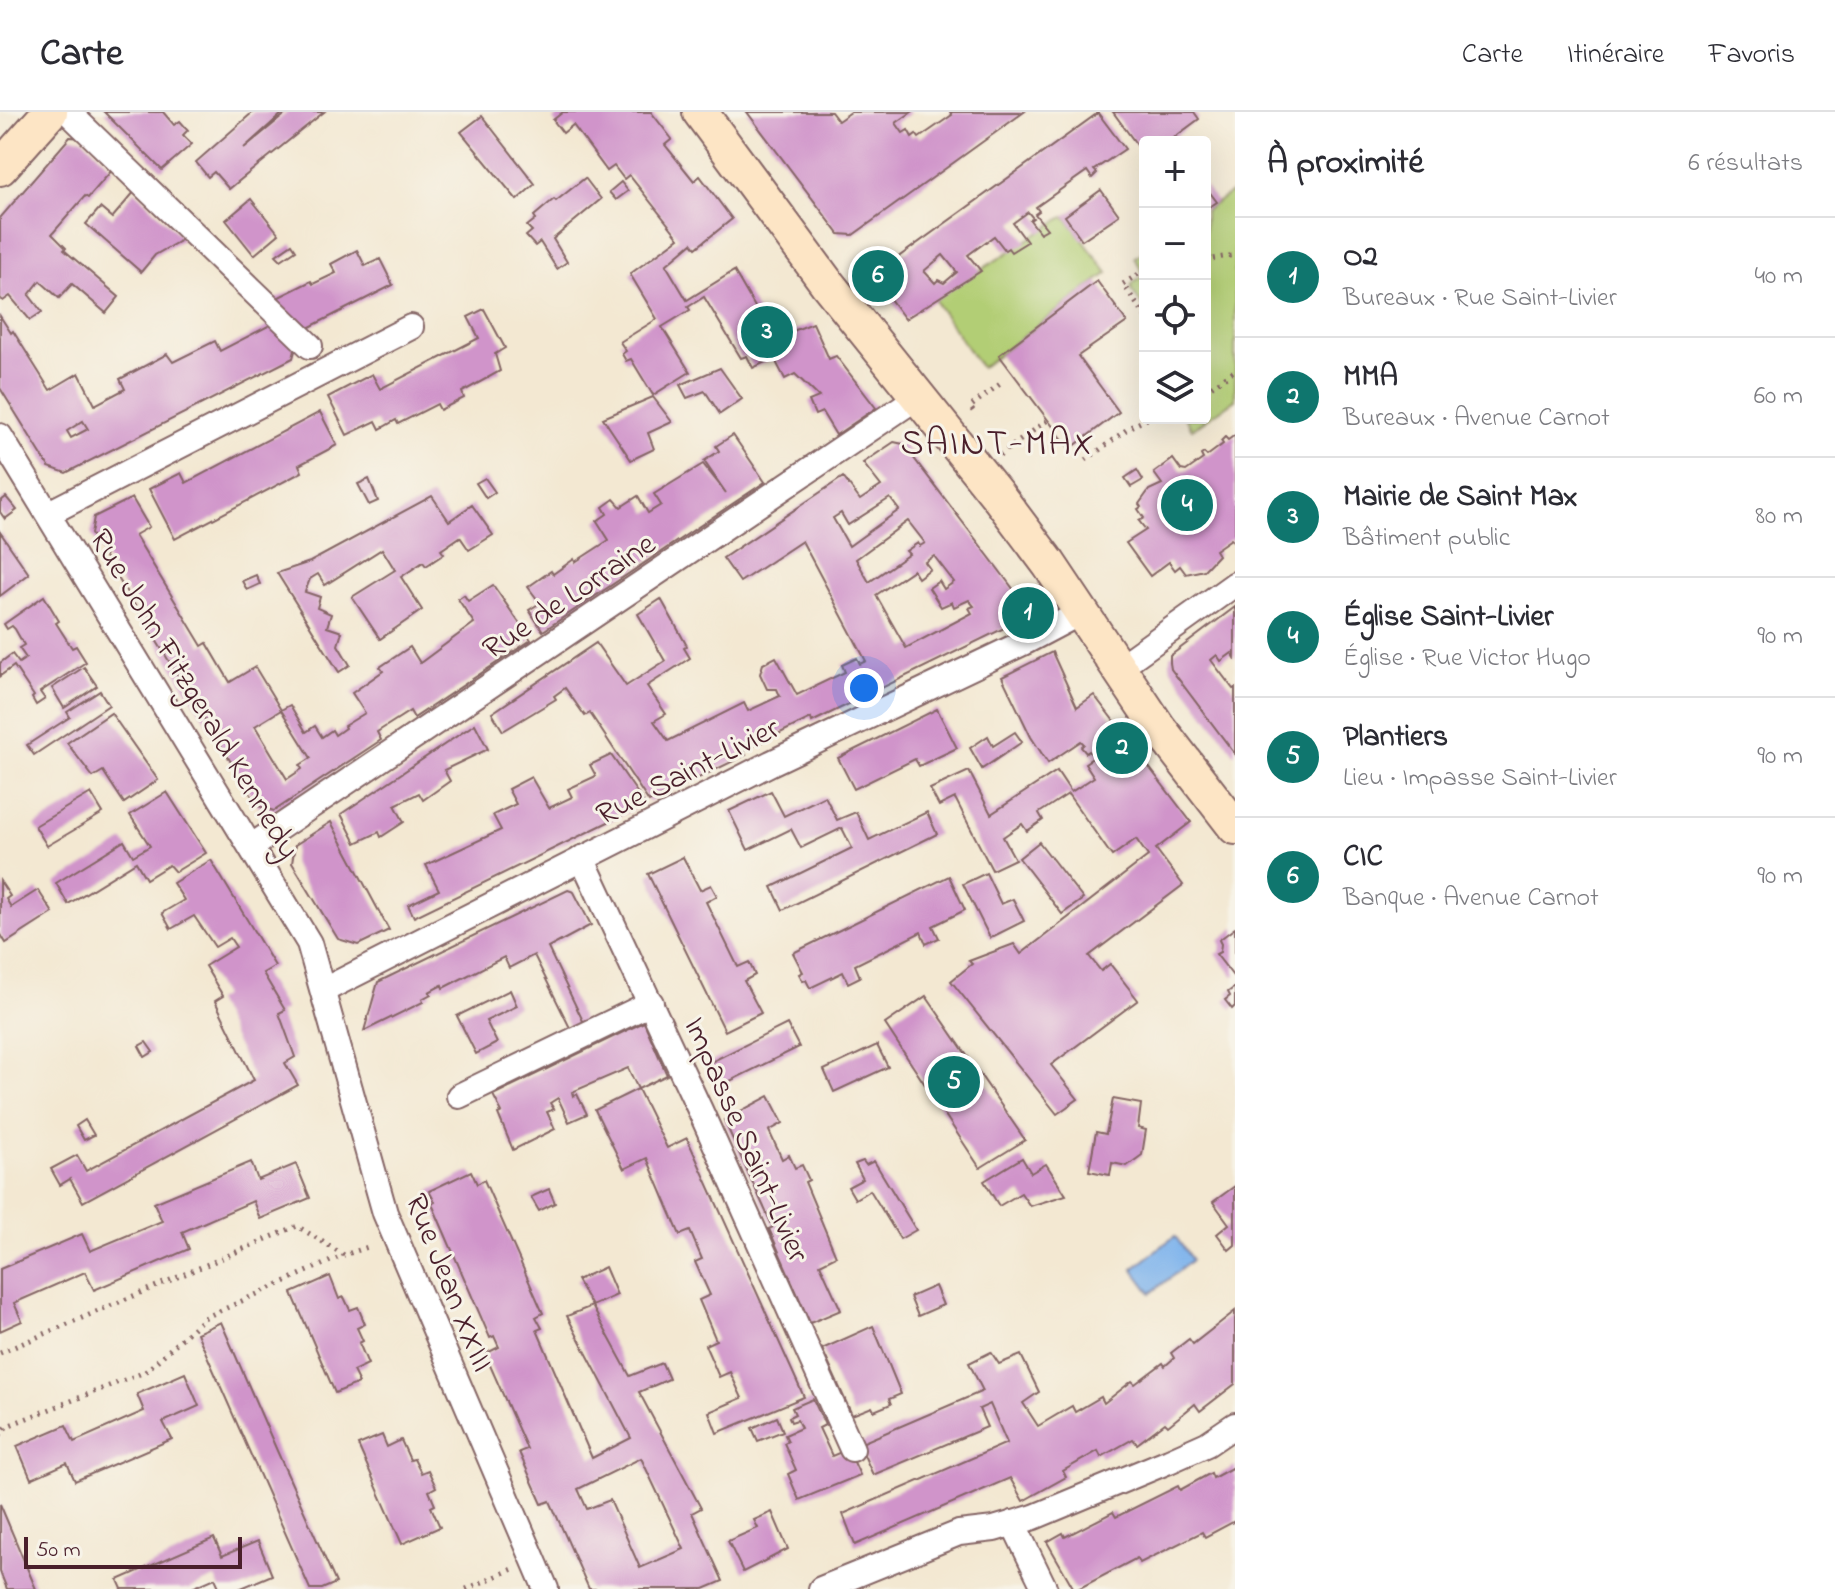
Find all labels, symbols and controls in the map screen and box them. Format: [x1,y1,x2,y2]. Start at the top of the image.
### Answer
text: Carte [40,27,123,83]
text: Carte [1462,35,1523,76]
text: Itinéraire [1567,35,1664,76]
text: Favoris [1708,35,1795,76]
map controls [1139,136,1211,424]
button: + [1139,136,1211,208]
text: À proximité [1267,139,1424,189]
text: 6 résultats [1688,145,1803,183]
button: − [1139,208,1211,280]
text: O2 [1343,236,1378,280]
pin: 6 [852,246,904,306]
text: 1 [1289,258,1297,296]
text: 40 m [1754,258,1803,296]
button: locate [1139,280,1211,352]
text: Bureaux · Rue Saint-Livier [1343,280,1617,318]
pin: 3 [741,302,793,362]
button: layers [1139,352,1211,424]
text: MMA [1343,356,1398,400]
text: 2 [1287,378,1299,416]
text: 60 m [1754,378,1803,416]
text: Bureaux · Avenue Carnot [1343,400,1610,438]
district label: SAINT-MAX [901,419,1095,472]
pin: 4 [1161,475,1213,535]
text: Mairie de Saint Max [1343,476,1577,520]
text: 3 [1288,498,1298,536]
text: 80 m [1755,498,1803,536]
text: Bâtiment public [1343,520,1510,558]
street label: Rue John Fitzgerald Kennedy [76,521,310,869]
street label: Rue de Lorraine [474,522,667,673]
pin: 1 [1002,583,1054,643]
text: Église Saint-Livier [1343,596,1553,640]
text: 4 [1288,618,1298,656]
text: 90 m [1757,618,1803,656]
text: Église · Rue Victor Hugo [1343,640,1591,678]
your location [844,668,884,708]
street label: Rue Saint-Livier [589,707,789,840]
text: Plantiers [1343,716,1448,760]
pin: 2 [1096,718,1148,778]
text: 5 [1286,738,1300,776]
text: 90 m [1757,738,1803,776]
text: Lieu · Impasse Saint-Livier [1343,760,1617,798]
text: CIC [1343,836,1383,880]
text: 6 [1287,858,1299,896]
text: 90 m [1757,858,1803,896]
text: Banque · Avenue Carnot [1343,880,1599,918]
street label: Impasse Saint-Livier [670,1010,820,1271]
pin: 5 [928,1052,980,1112]
street label: Rue Jean XXIII [391,1187,505,1380]
scale bar [24,1533,242,1569]
text: 50 m [36,1535,81,1567]

